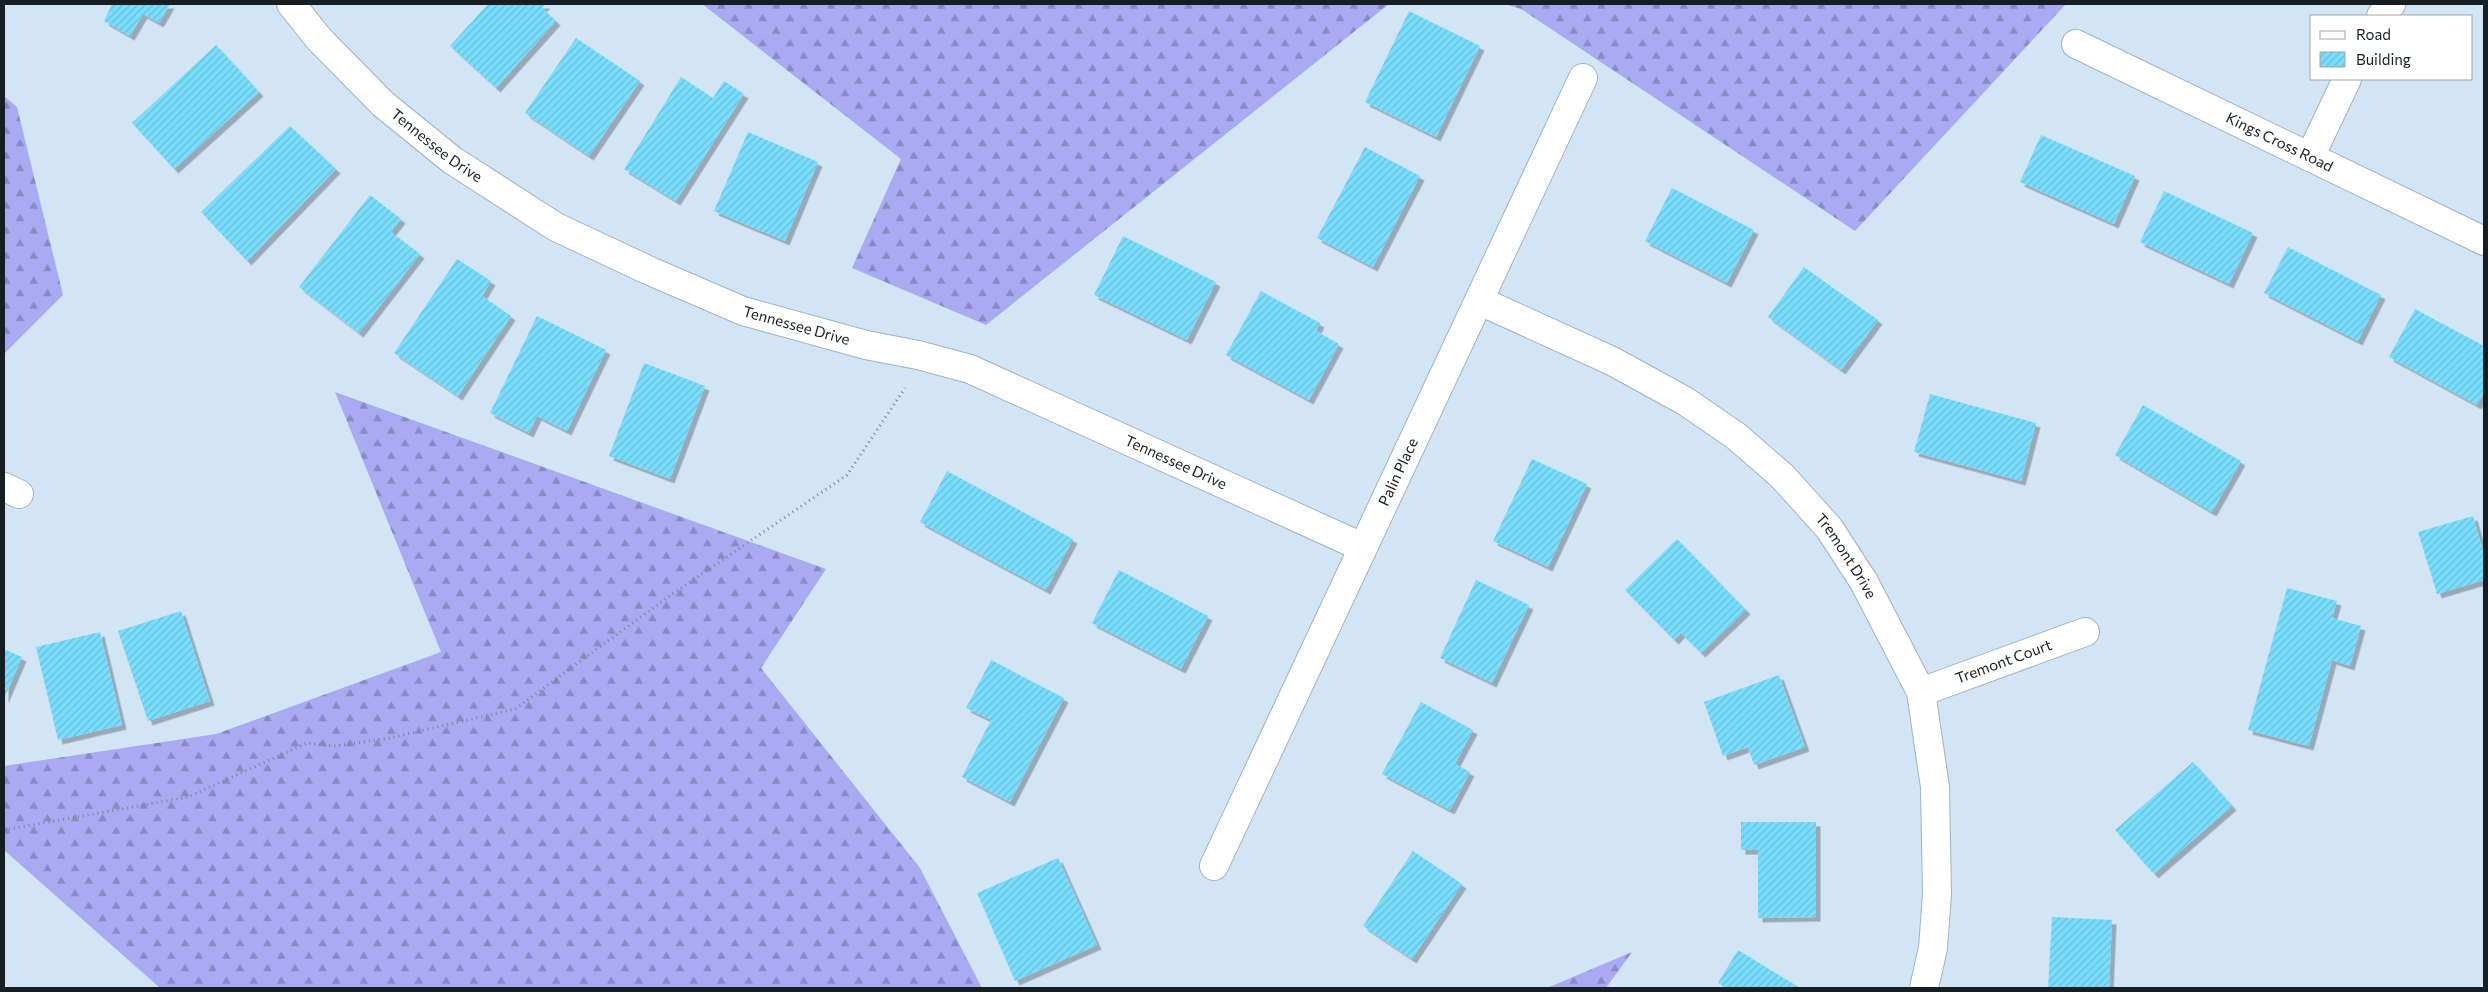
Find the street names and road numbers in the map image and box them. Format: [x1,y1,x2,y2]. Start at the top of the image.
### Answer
street label: Tennessee Drive [388,104,486,185]
street label: Kings Cross Road [2223,108,2336,175]
street label: Tennessee Drive [741,301,852,348]
street label: Tennessee Drive [1122,431,1230,493]
street label: Palin Place [1374,435,1421,508]
street label: Tremont Drive [1812,509,1881,601]
street label: Tremont Court [1953,635,2054,687]

